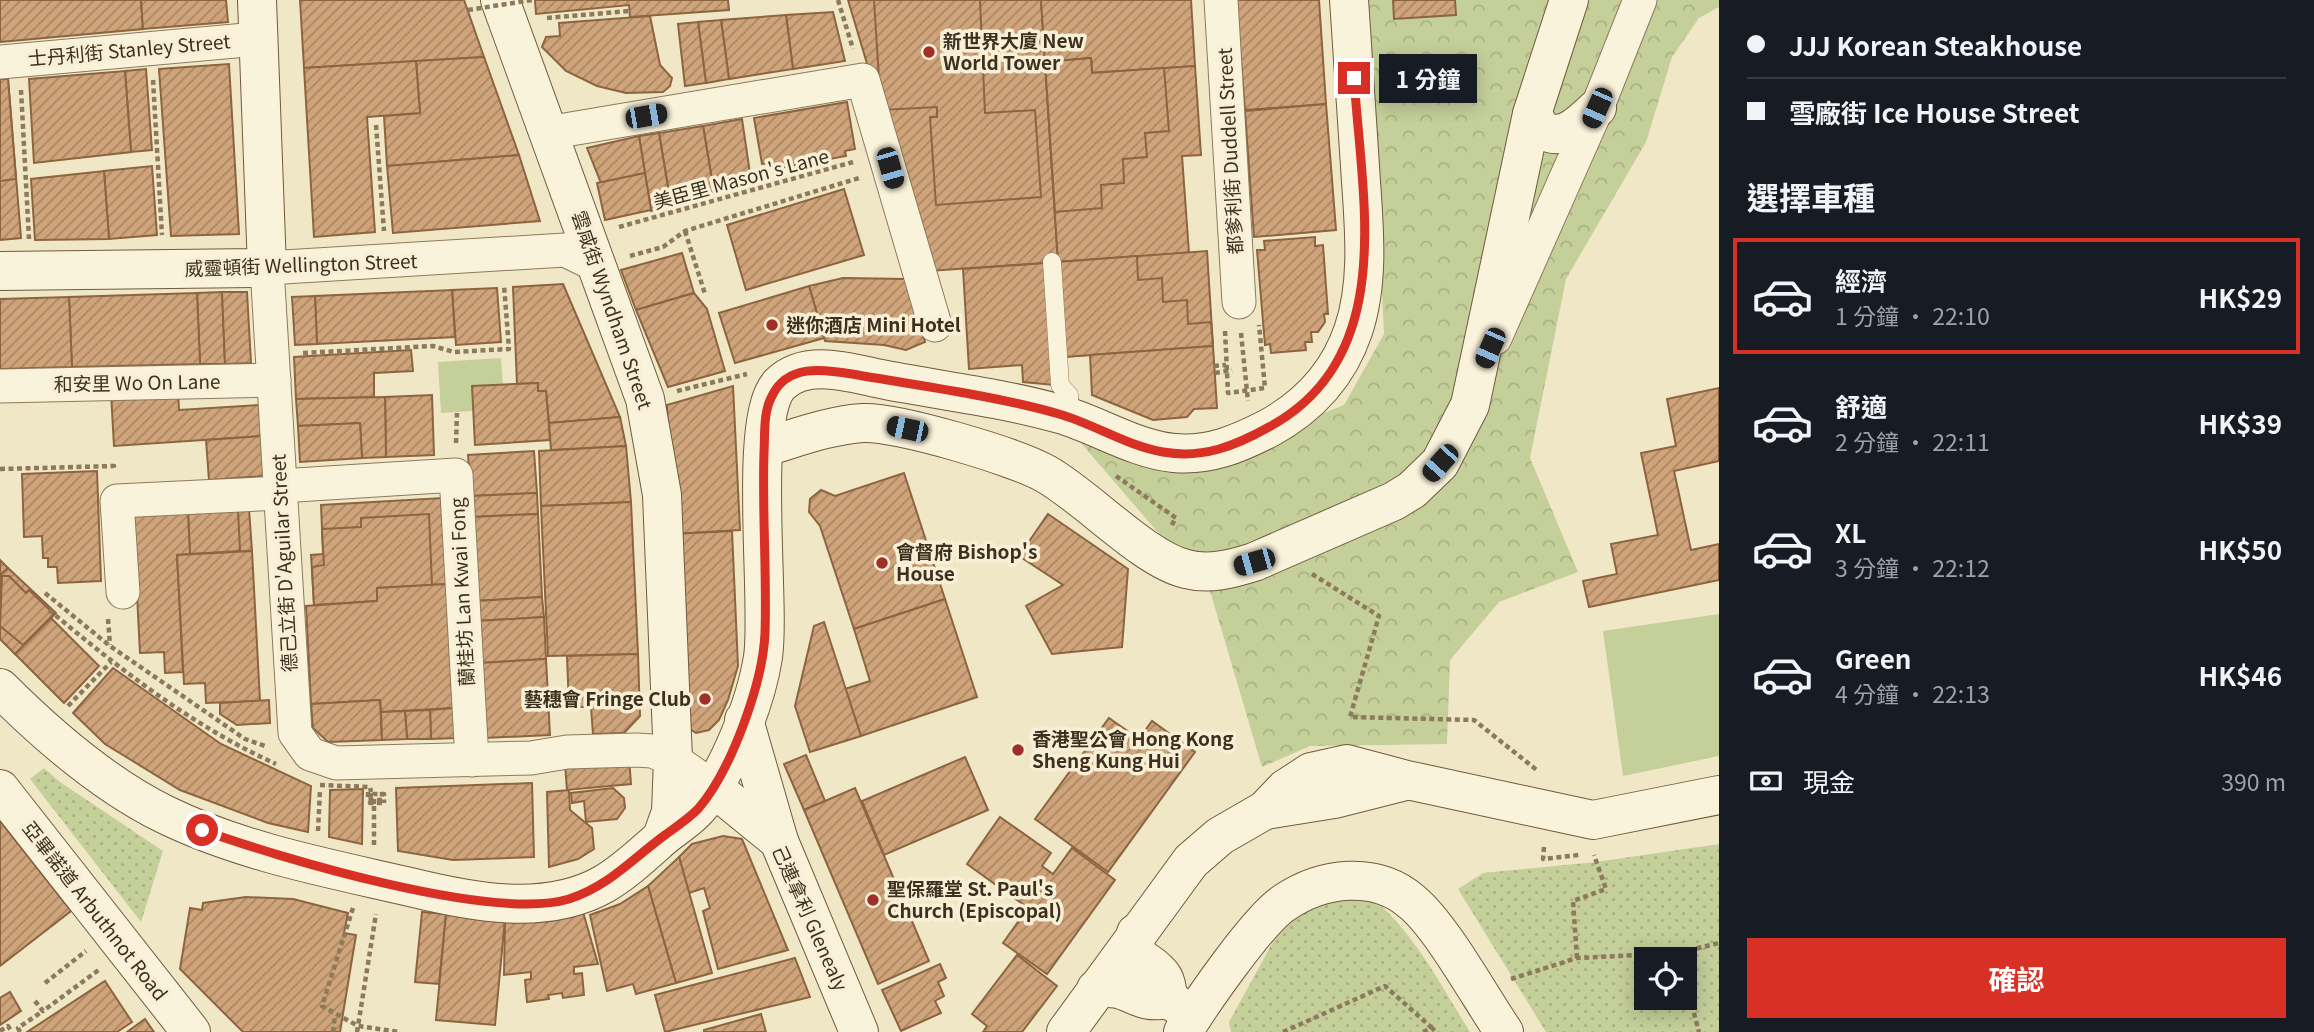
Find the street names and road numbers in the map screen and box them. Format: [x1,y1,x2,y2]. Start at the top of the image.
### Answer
street label: 士丹利街 Stanley Street [27,26,231,71]
street label: 都爹利街 Duddell Street [1210,47,1247,255]
street label: 美臣里 Mason's Lane [650,141,832,214]
street label: 雲咸街 Wyndham Street [567,207,660,412]
street label: 威靈頓街 Wellington Street [184,246,418,281]
street label: 和安里 Wo On Lane [53,367,221,396]
street label: 德己立街 D'Aguilar Street [263,453,302,673]
street label: 蘭桂坊 Lan Kwai Fong [442,497,479,687]
street label: 亞畢諾道 Arbuthnot Road [18,815,175,1005]
street label: 己連拿利 Glenealy [767,840,856,995]

